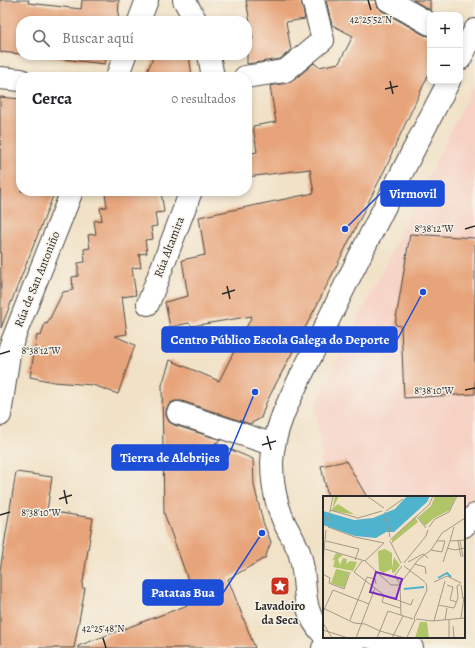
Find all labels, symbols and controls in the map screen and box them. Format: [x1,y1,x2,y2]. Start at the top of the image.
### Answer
map controls [427,12,463,84]
button: + [427,12,463,48]
text: 42°25'52"N [350,13,392,26]
search box [16,16,252,60]
icon: search [30,27,52,49]
text: Buscar aquí [62,28,134,48]
button: − [427,48,463,84]
text: Cerca [32,87,72,110]
text: 0 resultados [171,90,236,107]
callout: Virmovil [381,181,444,206]
text: Virmovil [388,185,437,202]
street label: Rúa Altamira [150,214,188,280]
text: 8°38'12"W [414,222,454,235]
street label: Rúa de San Antoniño [10,229,64,329]
callout: Centro Público Escola Galega do Deporte [162,327,397,352]
text: Centro Público Escola Galega do Deporte [171,331,389,348]
text: 8°38'12"W [21,344,61,357]
text: 8°38'10"W [414,384,455,397]
callout: Tierra de Alebrijes [112,445,228,470]
text: Tierra de Alebrijes [120,449,220,466]
inset map [323,496,465,638]
text: 8°38'10"W [21,506,62,519]
place icon: Lavadoiro da Seca [269,575,291,597]
callout: Patatas Bua [143,580,223,605]
text: Patatas Bua [151,584,216,601]
place label: Lavadoiro da Seca [255,598,305,628]
text: 42°25'48"N [82,622,124,635]

